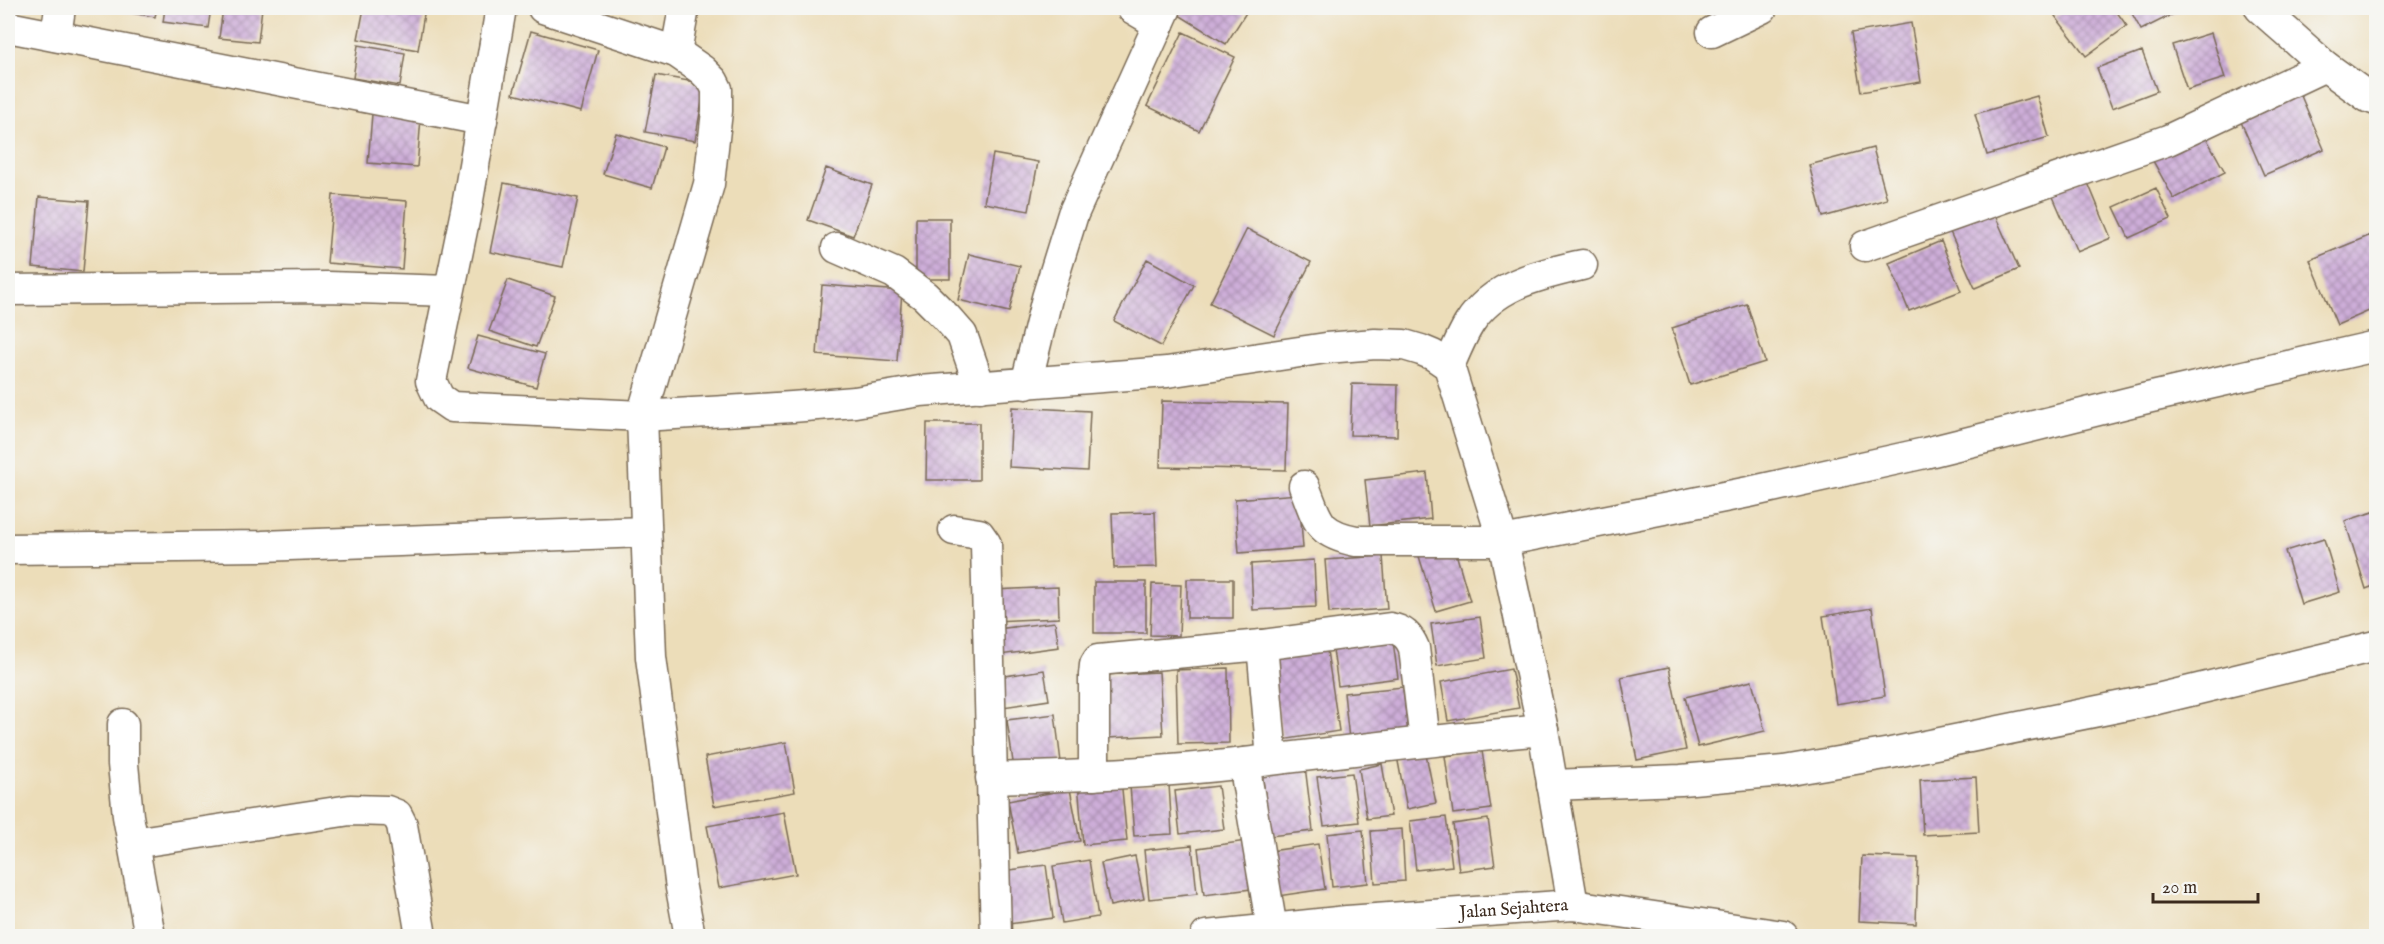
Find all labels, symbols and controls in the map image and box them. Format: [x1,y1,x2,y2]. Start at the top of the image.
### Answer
scale bar [2153,866,2258,904]
text: 20 m [2162,877,2197,900]
street label: Jalan Sejahtera [1457,894,1569,925]

